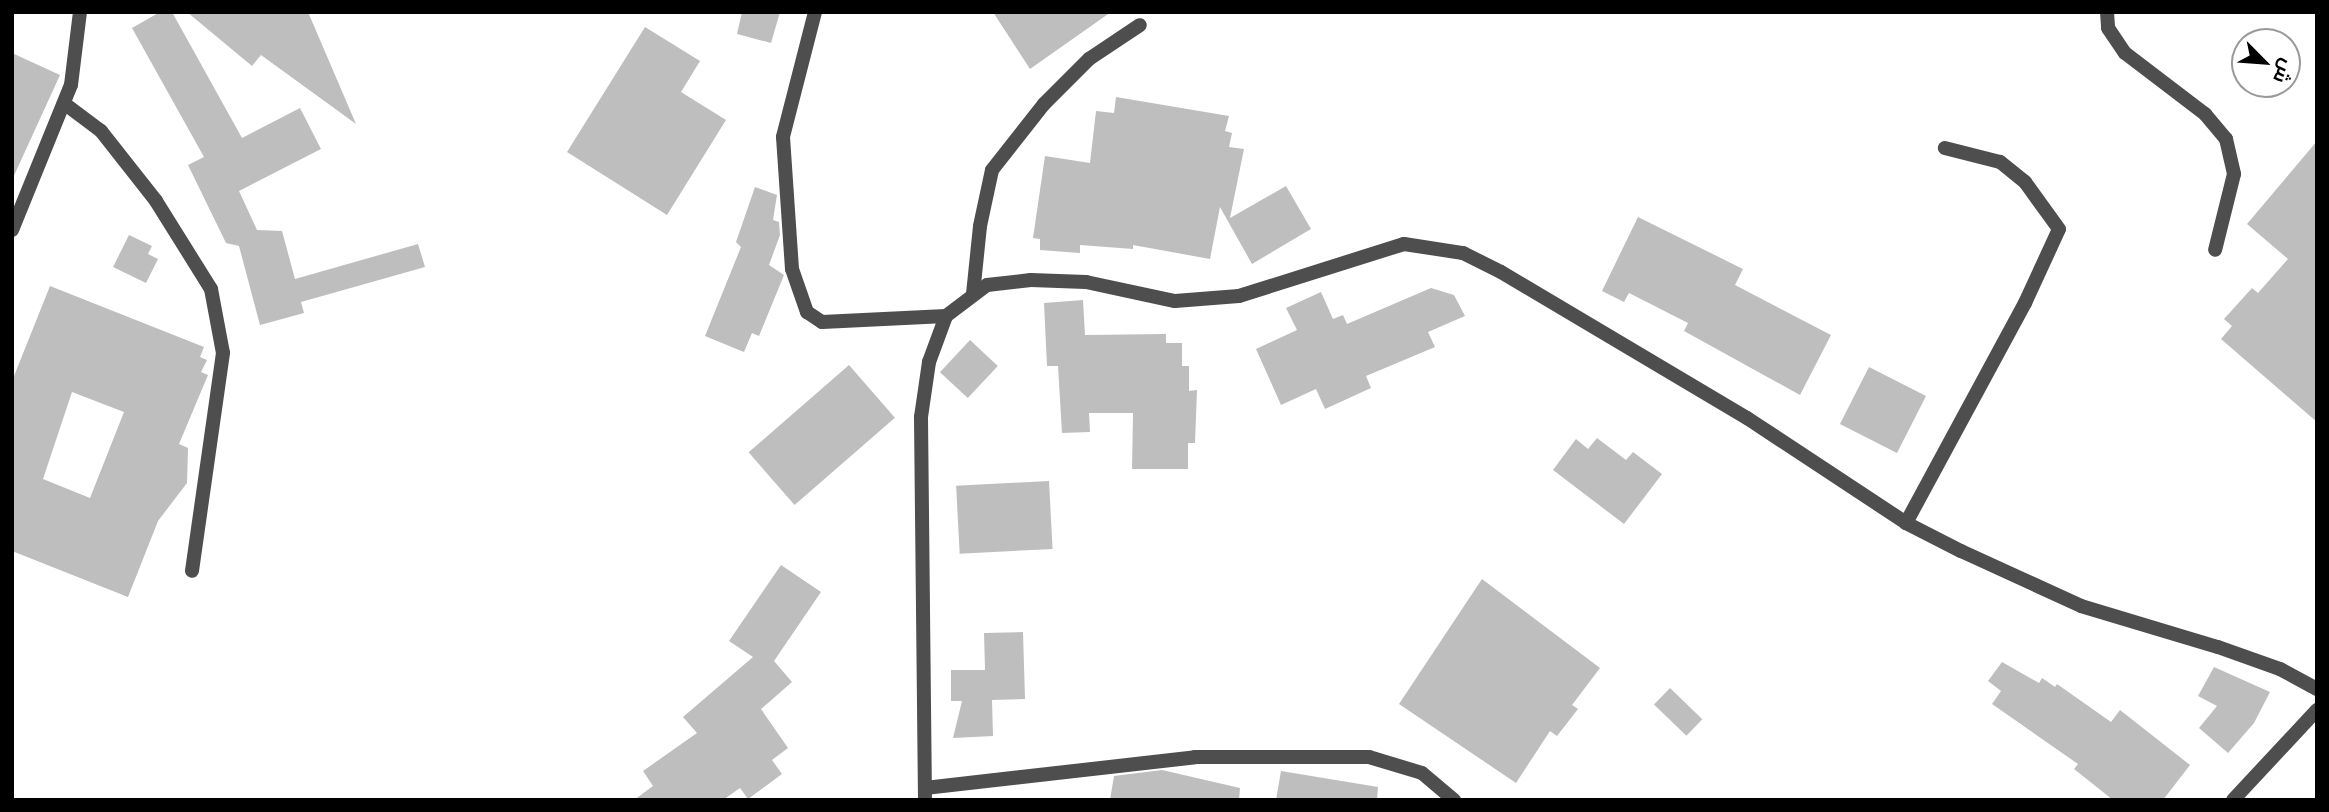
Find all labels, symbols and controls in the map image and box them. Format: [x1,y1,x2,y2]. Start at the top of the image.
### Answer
north arrow [2231,28,2301,98]
text: ش [2268,55,2299,87]

